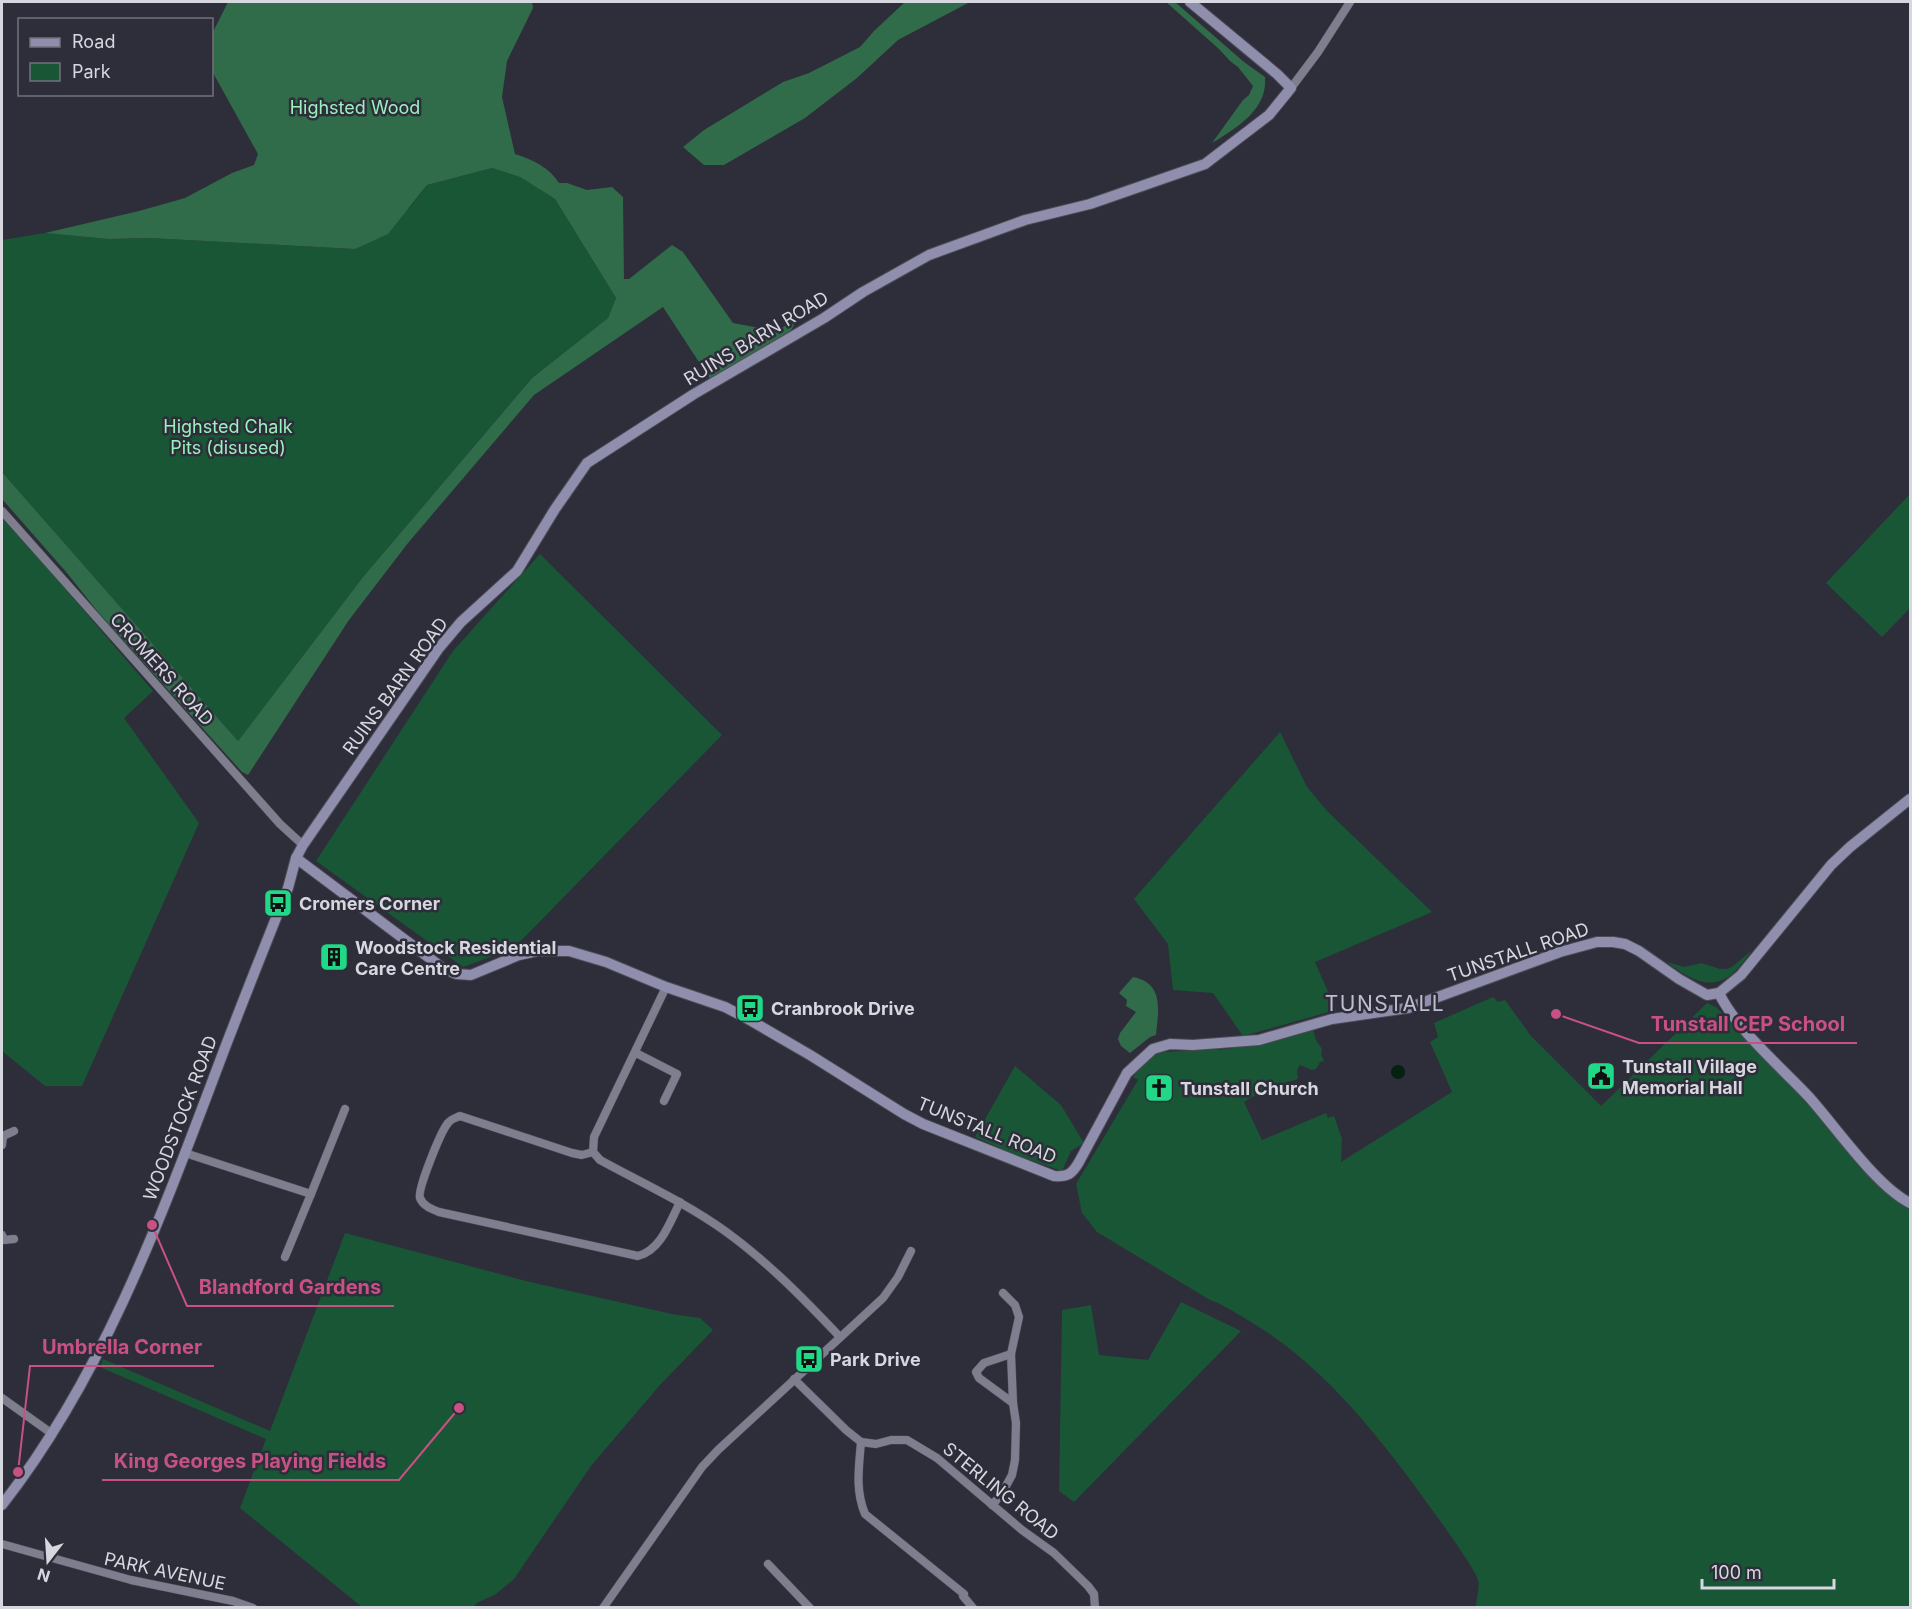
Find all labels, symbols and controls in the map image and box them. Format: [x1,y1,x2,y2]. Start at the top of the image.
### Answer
legend [18,18,213,96]
text: Road [72,31,115,52]
text: Park [72,61,111,82]
park label: Highsted Wood [290,97,420,118]
street label: RUINS BARN ROAD [680,287,832,389]
park label: Highsted Chalk Pits (disused) [163,416,293,458]
street label: CROMERS ROAD [106,608,218,730]
street label: RUINS BARN ROAD [338,613,452,759]
bus stop icon: Cromers Corner [262,887,294,919]
place label: Cromers Corner [299,893,440,914]
street label: TUNSTALL ROAD [1445,918,1591,986]
place label: Woodstock Residential Care Centre [355,937,556,979]
building icon: Woodstock Residential Care Centre [318,941,350,973]
district label: TUNSTALL [1325,991,1445,1016]
bus stop icon: Cranbrook Drive [734,992,766,1024]
place label: Cranbrook Drive [771,998,915,1019]
callout: Tunstall CEP School [1639,1005,1857,1043]
text: Tunstall CEP School [1651,1012,1845,1036]
street label: WOODSTOCK ROAD [139,1032,221,1204]
place label: Tunstall Village Memorial Hall [1622,1056,1757,1098]
public building icon: Tunstall Village Memorial Hall [1585,1060,1617,1092]
church icon: Tunstall Church [1143,1072,1175,1104]
place label: Tunstall Church [1180,1078,1319,1099]
street label: TUNSTALL ROAD [914,1093,1060,1167]
callout: Blandford Gardens [187,1268,394,1306]
text: Blandford Gardens [199,1275,381,1299]
callout: Umbrella Corner [30,1328,214,1366]
text: Umbrella Corner [42,1335,202,1359]
bus stop icon: Park Drive [793,1343,825,1375]
place label: Park Drive [830,1349,921,1370]
street label: STERLING ROAD [939,1438,1063,1544]
callout: King Georges Playing Fields [102,1442,399,1480]
text: King Georges Playing Fields [114,1449,386,1473]
north arrow [18,1531,78,1591]
street label: PARK AVENUE [102,1548,228,1594]
scale bar [1702,1552,1834,1590]
text: 100 m [1711,1562,1762,1583]
text: N [35,1564,52,1587]

